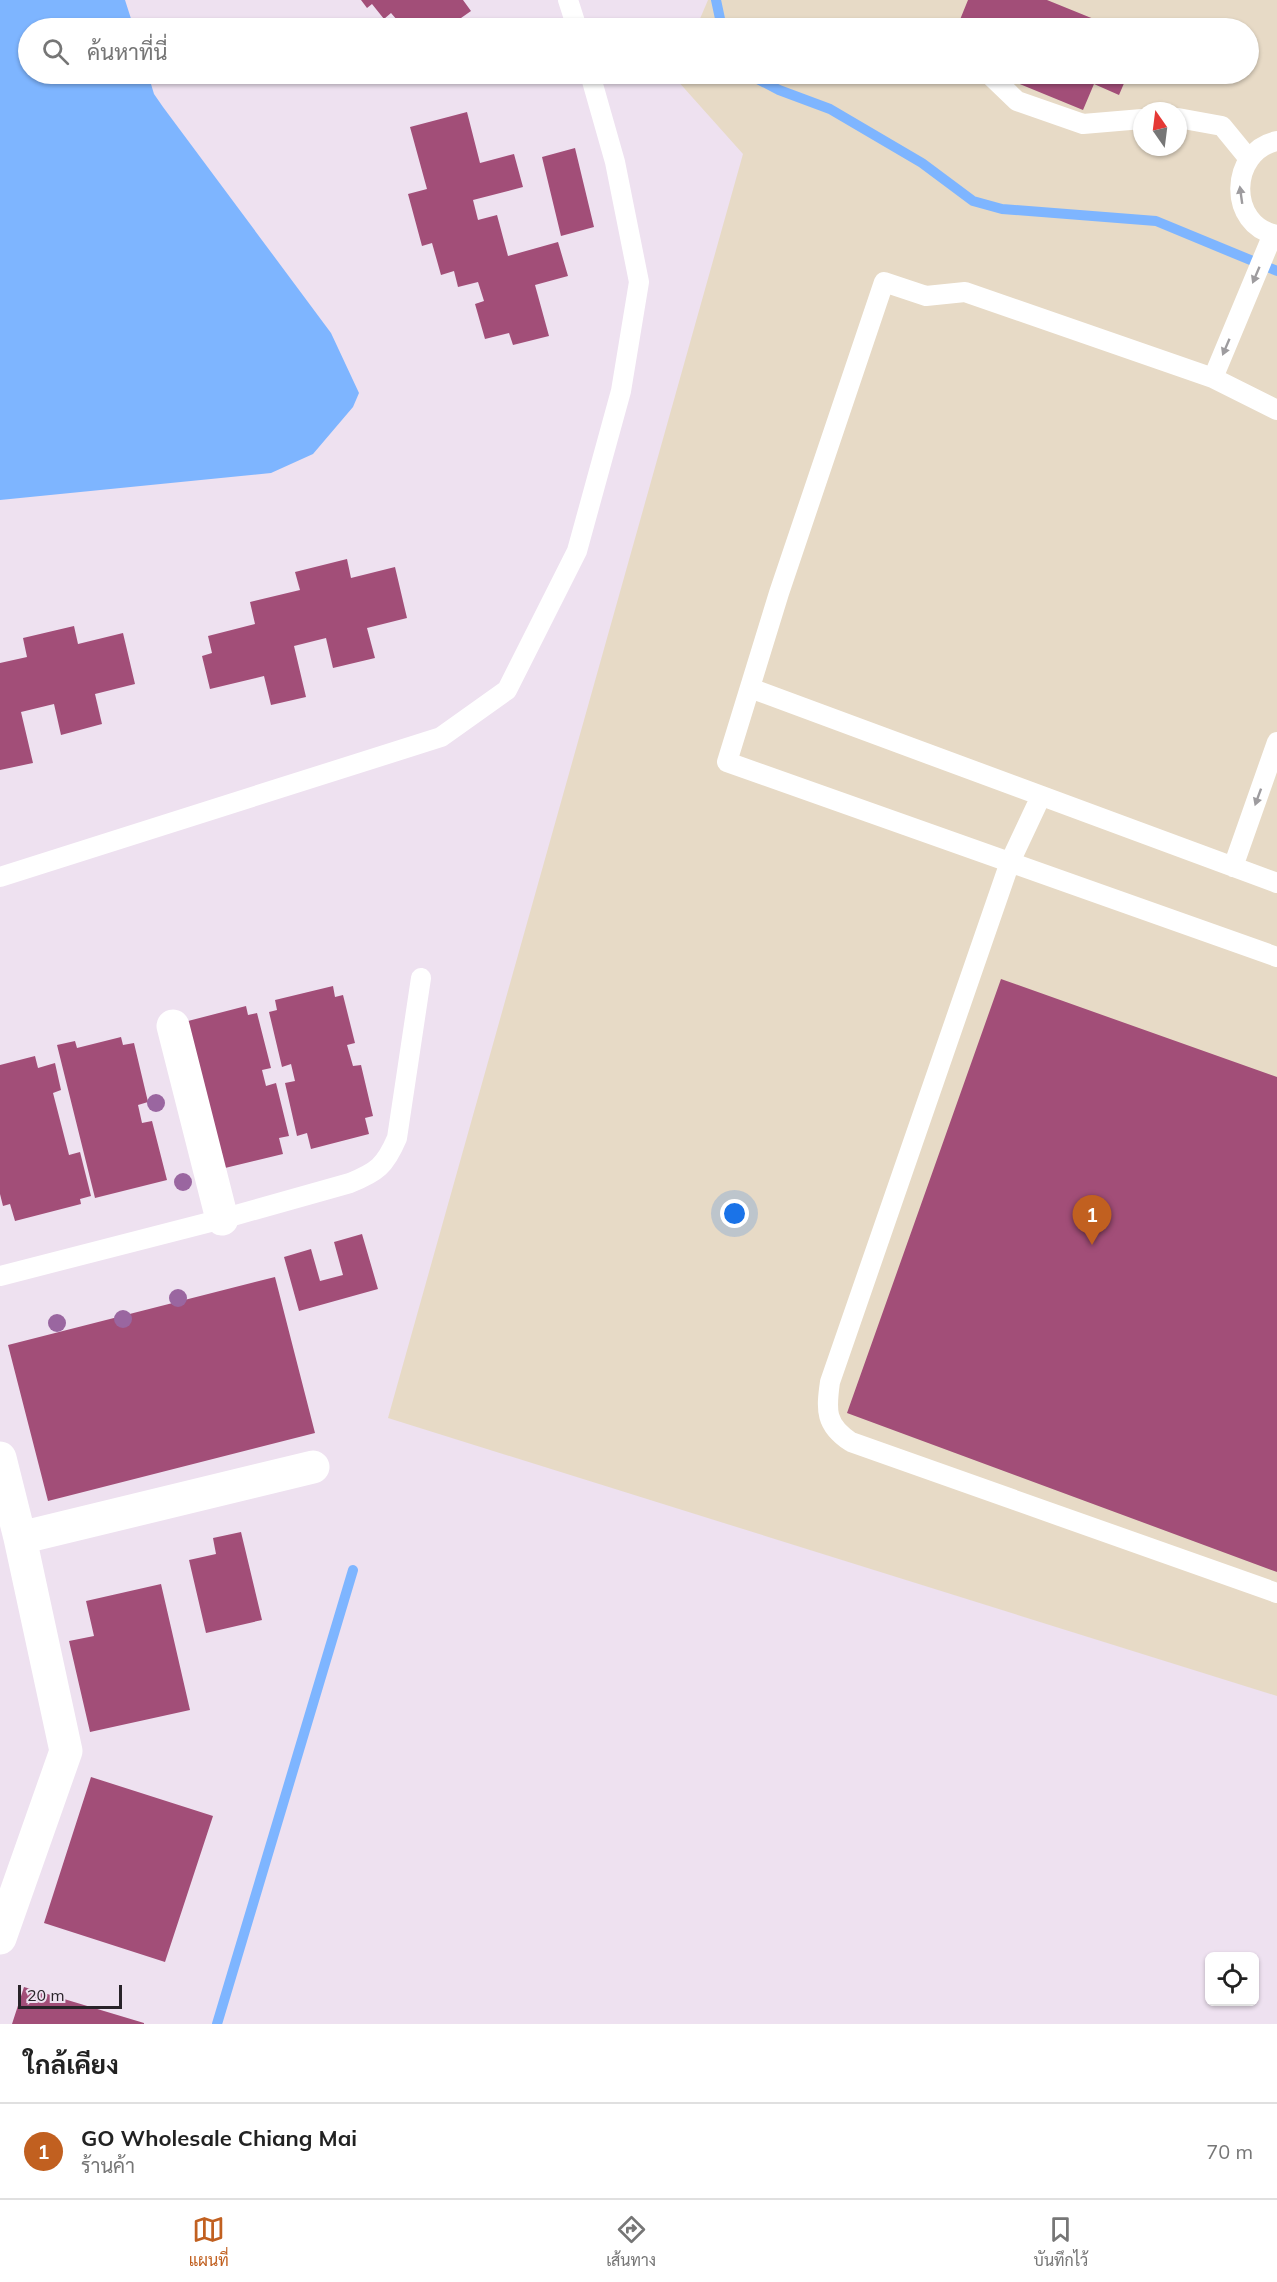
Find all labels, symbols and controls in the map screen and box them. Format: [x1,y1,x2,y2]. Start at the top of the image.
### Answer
search box [18,18,1259,84]
icon: search [39,35,72,68]
text: ค้นหาที่นี่ [87,38,167,66]
north arrow [1133,102,1187,156]
one-way arrow [1237,185,1246,204]
one-way arrow [1251,267,1261,285]
one-way arrow [1221,338,1231,356]
one-way arrow [1252,789,1262,807]
pin: 1 [1072,1196,1112,1245]
your location [720,1199,749,1228]
map controls [1205,1952,1259,2006]
button: locate [1205,1952,1259,2006]
scale bar [18,1982,122,2010]
text: 20 m [27,1985,64,2005]
text: ใกล้เคียง [24,2048,119,2081]
text: GO Wholesale Chiang Mai [81,2124,357,2152]
text: 1 [38,2139,50,2164]
text: 70 m [1206,2139,1253,2164]
text: ร้านค้า [81,2153,135,2178]
tab: แผนที่ [189,2213,229,2270]
tab: เส้นทาง [606,2213,656,2270]
tab: บันทึกไว้ [1034,2213,1088,2270]

